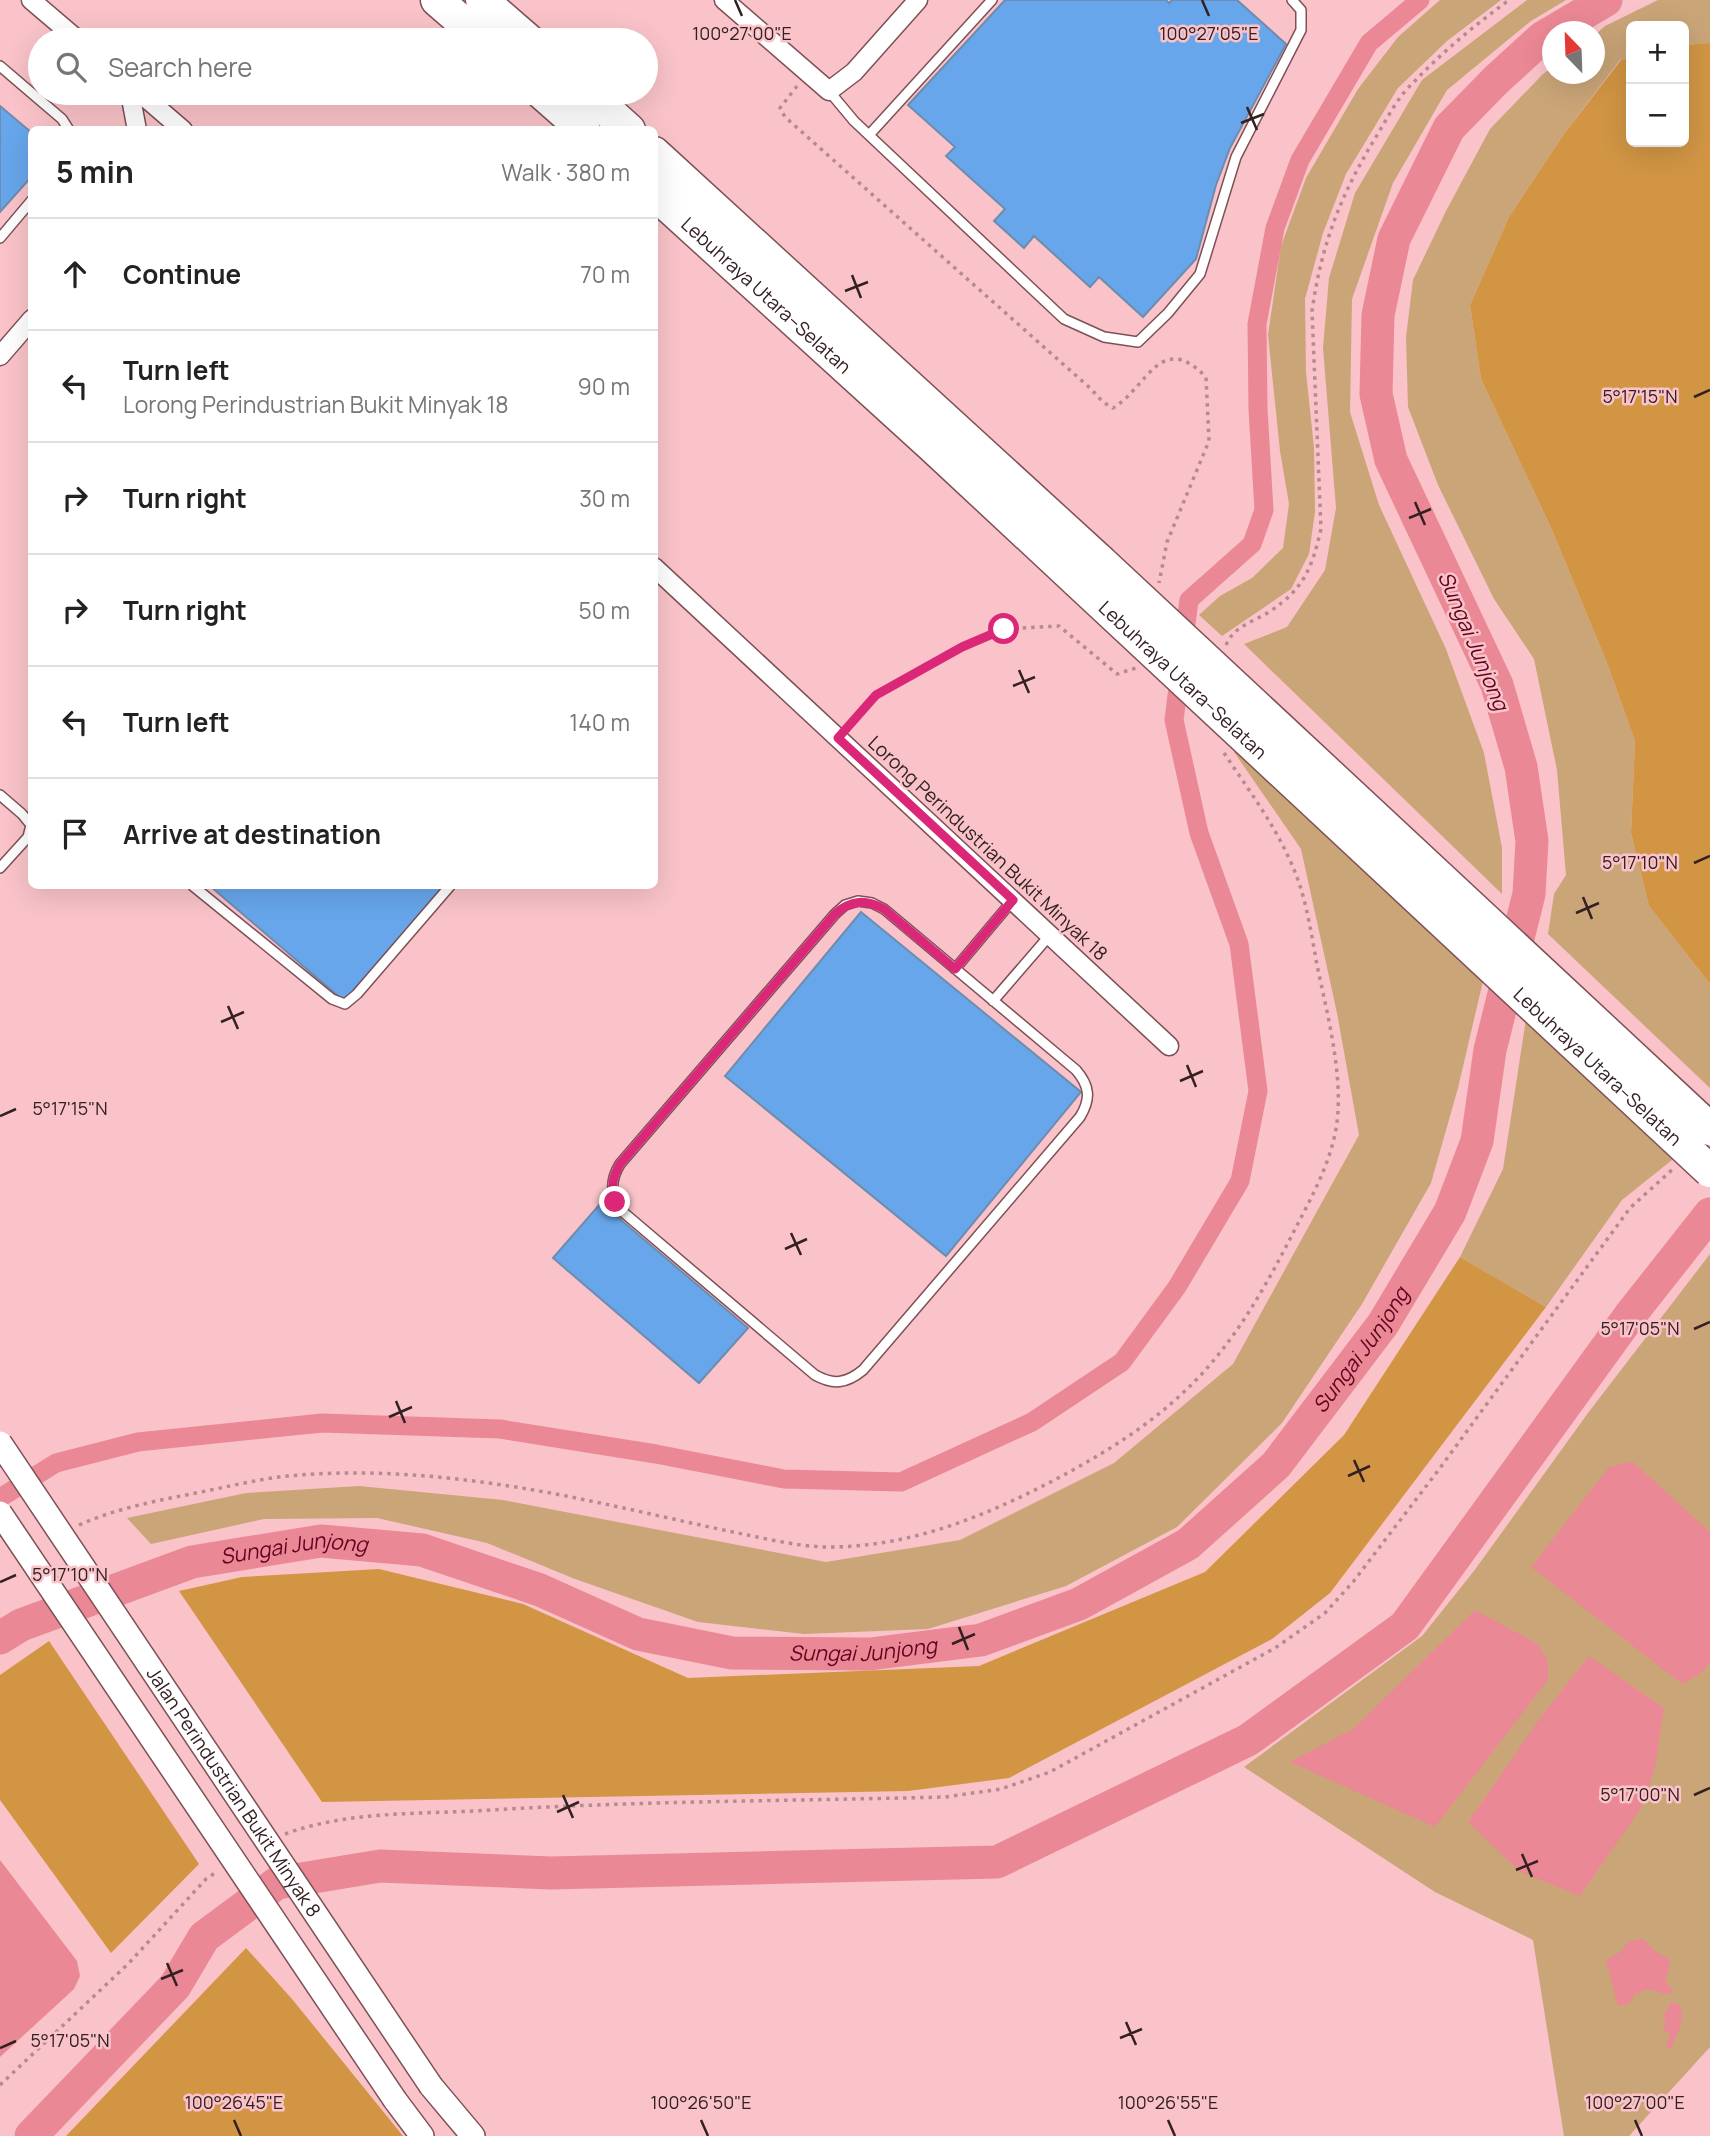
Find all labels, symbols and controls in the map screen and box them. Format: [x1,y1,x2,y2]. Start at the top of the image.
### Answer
text: 100°27'00"E [692,21,792,45]
text: 100°27'05"E [1160,21,1258,45]
north arrow [1542,21,1605,84]
map controls [1626,21,1689,147]
button: + [1626,21,1689,84]
search box [28,28,658,105]
icon: search [52,48,90,86]
text: Search here [108,49,253,85]
button: − [1626,84,1689,147]
text: 5 min [56,151,134,192]
text: Walk · 380 m [501,156,630,188]
street label: Lebuhraya Utara–Selatan [676,211,857,379]
icon: ahead [56,255,94,293]
text: Continue [123,256,241,292]
text: 70 m [580,258,630,290]
text: Turn left [123,352,230,388]
icon: left [56,367,94,405]
text: 90 m [578,370,630,402]
text: 5°17'15"N [1602,384,1678,408]
text: Lorong Perindustrian Bukit Minyak 18 [123,388,509,420]
icon: right [56,479,94,517]
text: Turn right [123,480,247,516]
text: 30 m [579,482,630,514]
water label: Sungai Junjong [1432,567,1516,716]
icon: right [56,591,94,629]
text: Turn right [123,592,247,628]
text: 50 m [579,594,630,626]
street label: Lebuhraya Utara–Selatan [1093,595,1273,765]
route start [988,613,1019,644]
icon: left [56,703,94,741]
text: Turn left [123,704,230,740]
text: 140 m [569,706,630,738]
street label: Lorong Perindustrian Bukit Minyak 18 [863,730,1113,966]
icon: arrive [56,815,94,853]
text: Arrive at destination [123,816,381,852]
text: 5°17'10"N [1602,850,1678,874]
street label: Lebuhraya Utara–Selatan [1508,981,1688,1151]
text: 5°17'15"N [32,1096,108,1120]
route end [599,1186,630,1217]
water label: Sungai Junjong [1306,1280,1416,1418]
text: 5°17'05"N [1600,1316,1680,1340]
water label: Sungai Junjong [218,1525,370,1570]
text: 5°17'10"N [32,1562,108,1586]
water label: Sungai Junjong [789,1631,940,1667]
street label: Jalan Perindustrian Bukit Minyak 8 [141,1662,327,1922]
text: 5°17'00"N [1600,1782,1680,1806]
text: 5°17'05"N [30,2028,110,2052]
text: 100°26'45"E [185,2090,283,2114]
text: 100°26'50"E [650,2090,752,2114]
text: 100°26'55"E [1118,2090,1218,2114]
text: 100°27'00"E [1585,2090,1685,2114]

